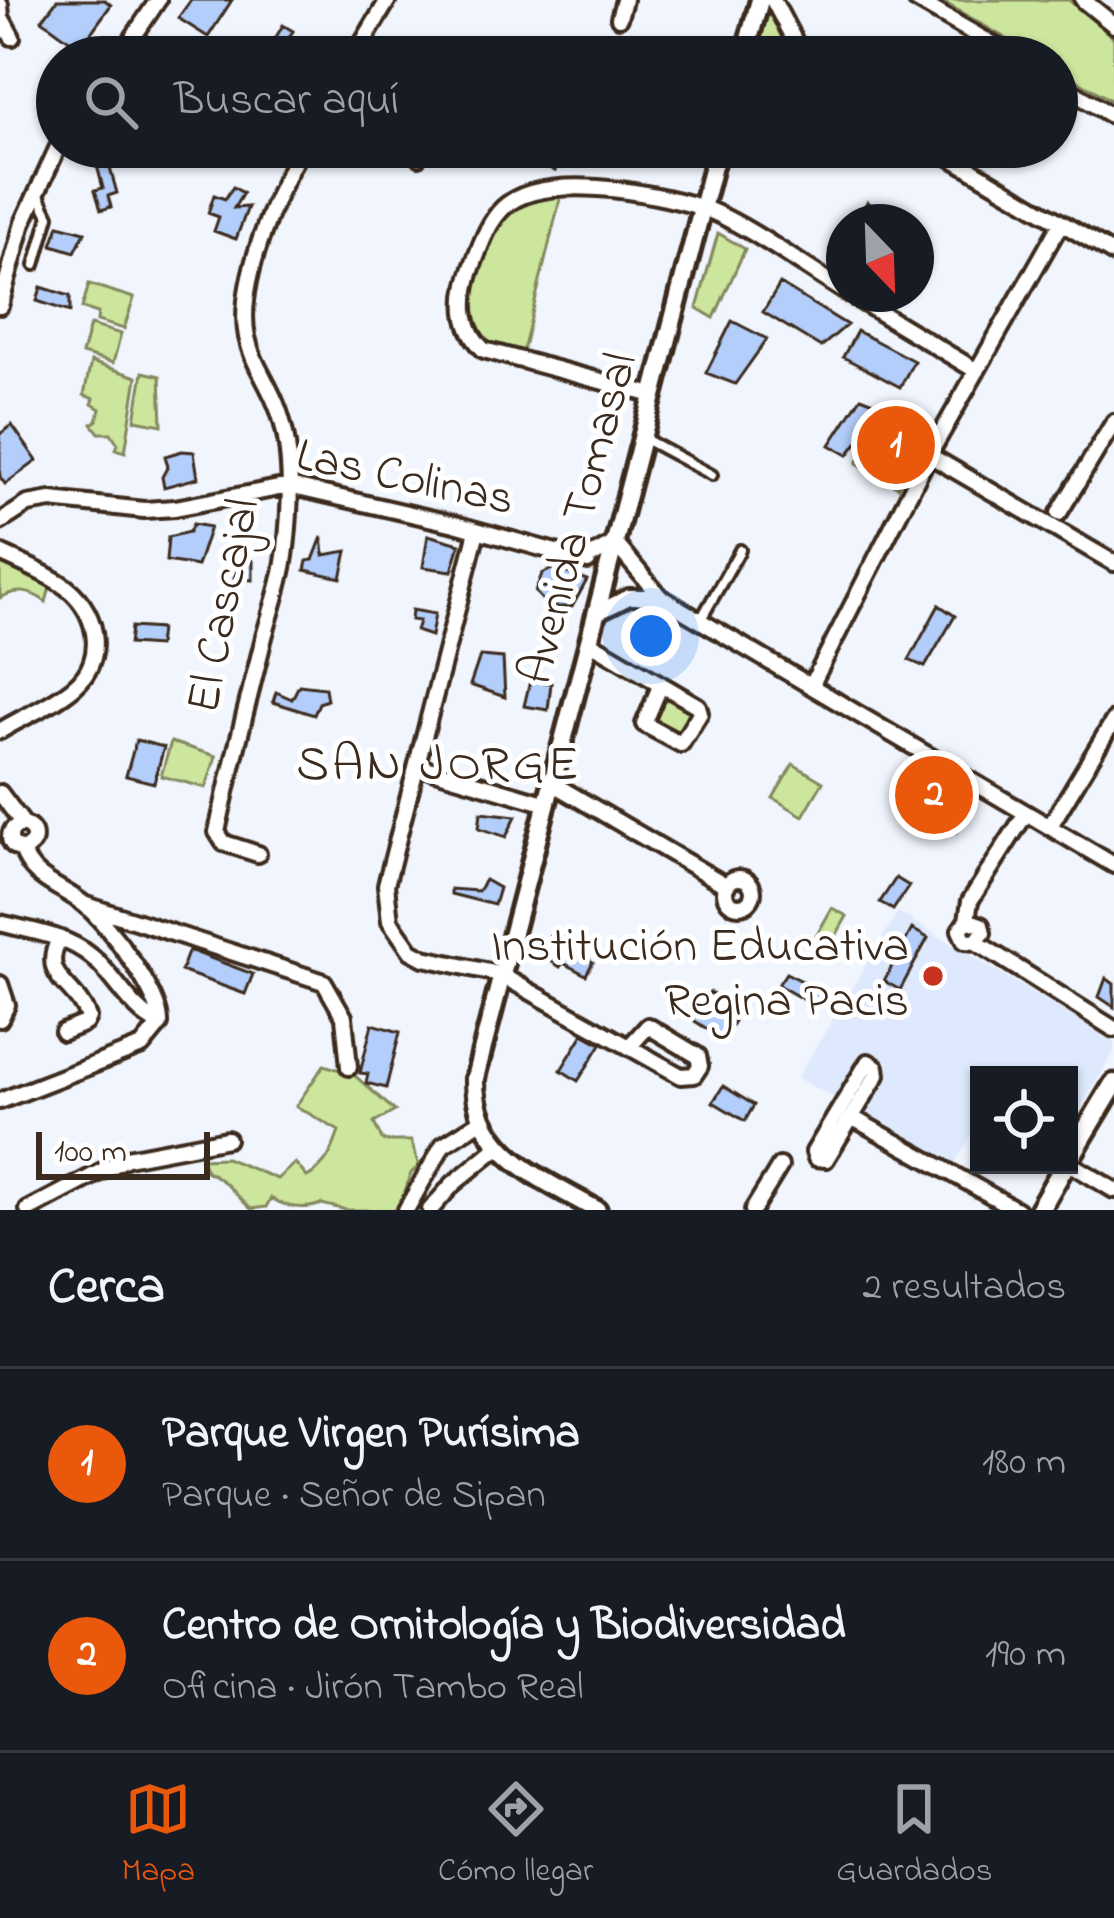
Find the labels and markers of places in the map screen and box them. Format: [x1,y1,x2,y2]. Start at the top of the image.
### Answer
pin: 1 [857,400,935,490]
pin: 2 [895,750,973,840]
place label: Institución Educativa Regina Pacis [491,913,909,1039]
marker: Institución Educativa Regina Pacis [920,963,946,989]

